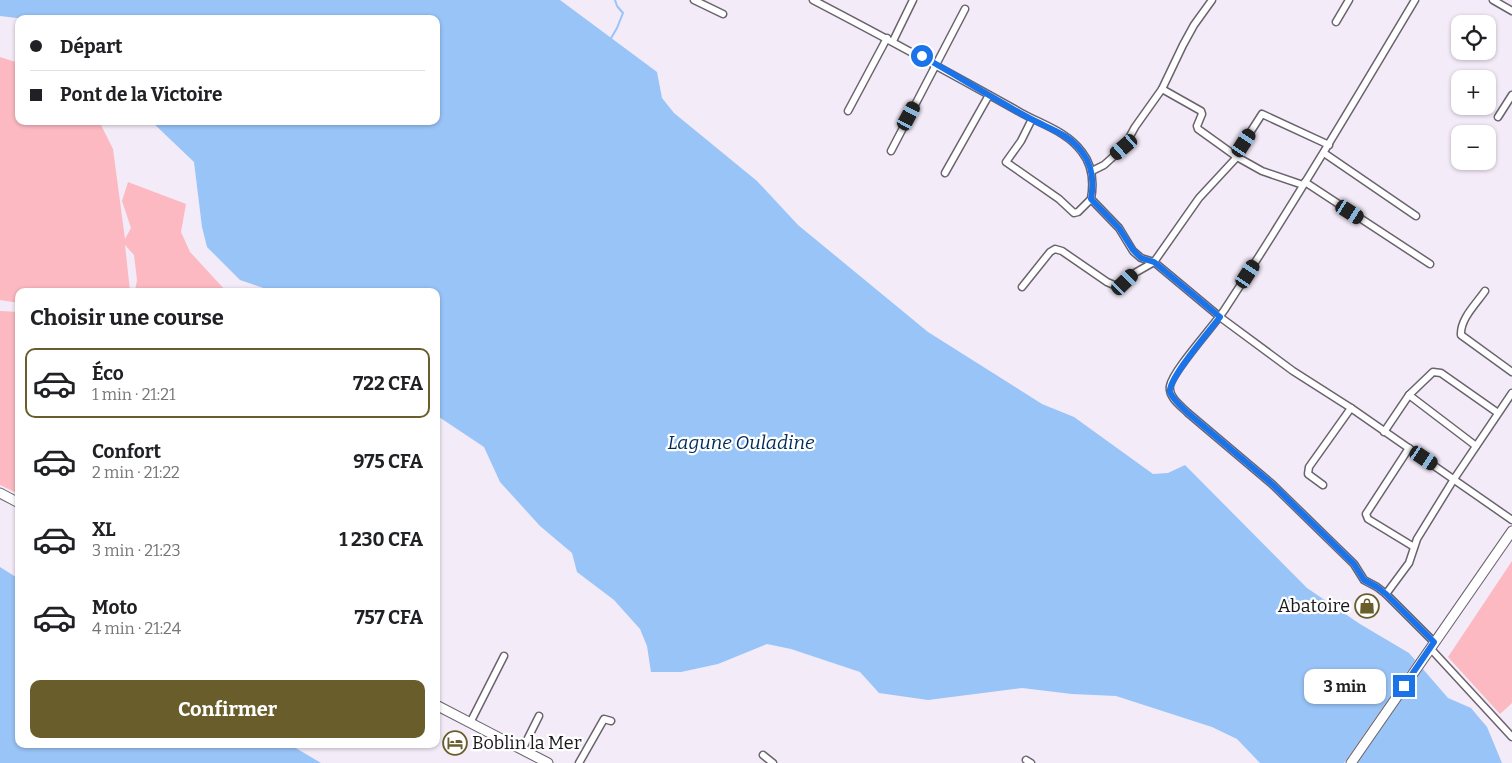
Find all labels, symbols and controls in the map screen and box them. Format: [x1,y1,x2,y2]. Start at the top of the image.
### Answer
map controls [1451,15,1496,170]
button: locate [1451,15,1496,60]
text: Départ [60,35,123,58]
route start [911,45,933,67]
button: + [1451,70,1496,115]
text: Pont de la Victoire [60,83,222,106]
car [895,99,922,133]
button: − [1451,125,1496,170]
car [1229,126,1258,160]
car [1107,131,1140,163]
car [1333,198,1366,226]
car [1233,257,1262,291]
car [1109,266,1141,298]
text: Choisir une course [30,304,224,331]
icon: car [32,361,77,406]
text: Éco [92,362,124,385]
text: 722 CFA [353,372,423,395]
text: 1 min · 21:21 [92,385,175,404]
water label: Lagune Ouladine [667,431,815,454]
icon: car [32,439,77,484]
text: Confort [92,440,161,463]
car [1407,443,1440,473]
text: 975 CFA [353,450,423,473]
text: 2 min · 21:22 [92,463,180,482]
icon: car [32,517,77,562]
text: XL [92,518,116,541]
text: 1 230 CFA [339,528,423,551]
text: 3 min · 21:23 [92,541,181,560]
shop icon: Abatoire [1354,593,1380,619]
icon: car [32,595,77,640]
place label: Abatoire [1278,595,1350,617]
text: Moto [92,596,138,619]
text: 757 CFA [354,606,423,629]
text: 4 min · 21:24 [92,619,181,638]
callout: 3 min [1304,668,1386,704]
route end [1393,675,1415,697]
text: 3 min [1324,677,1366,696]
button: Confirmer [30,680,425,738]
hotel icon: Boblin la Mer [442,730,468,756]
place label: Boblin la Mer [472,732,582,754]

